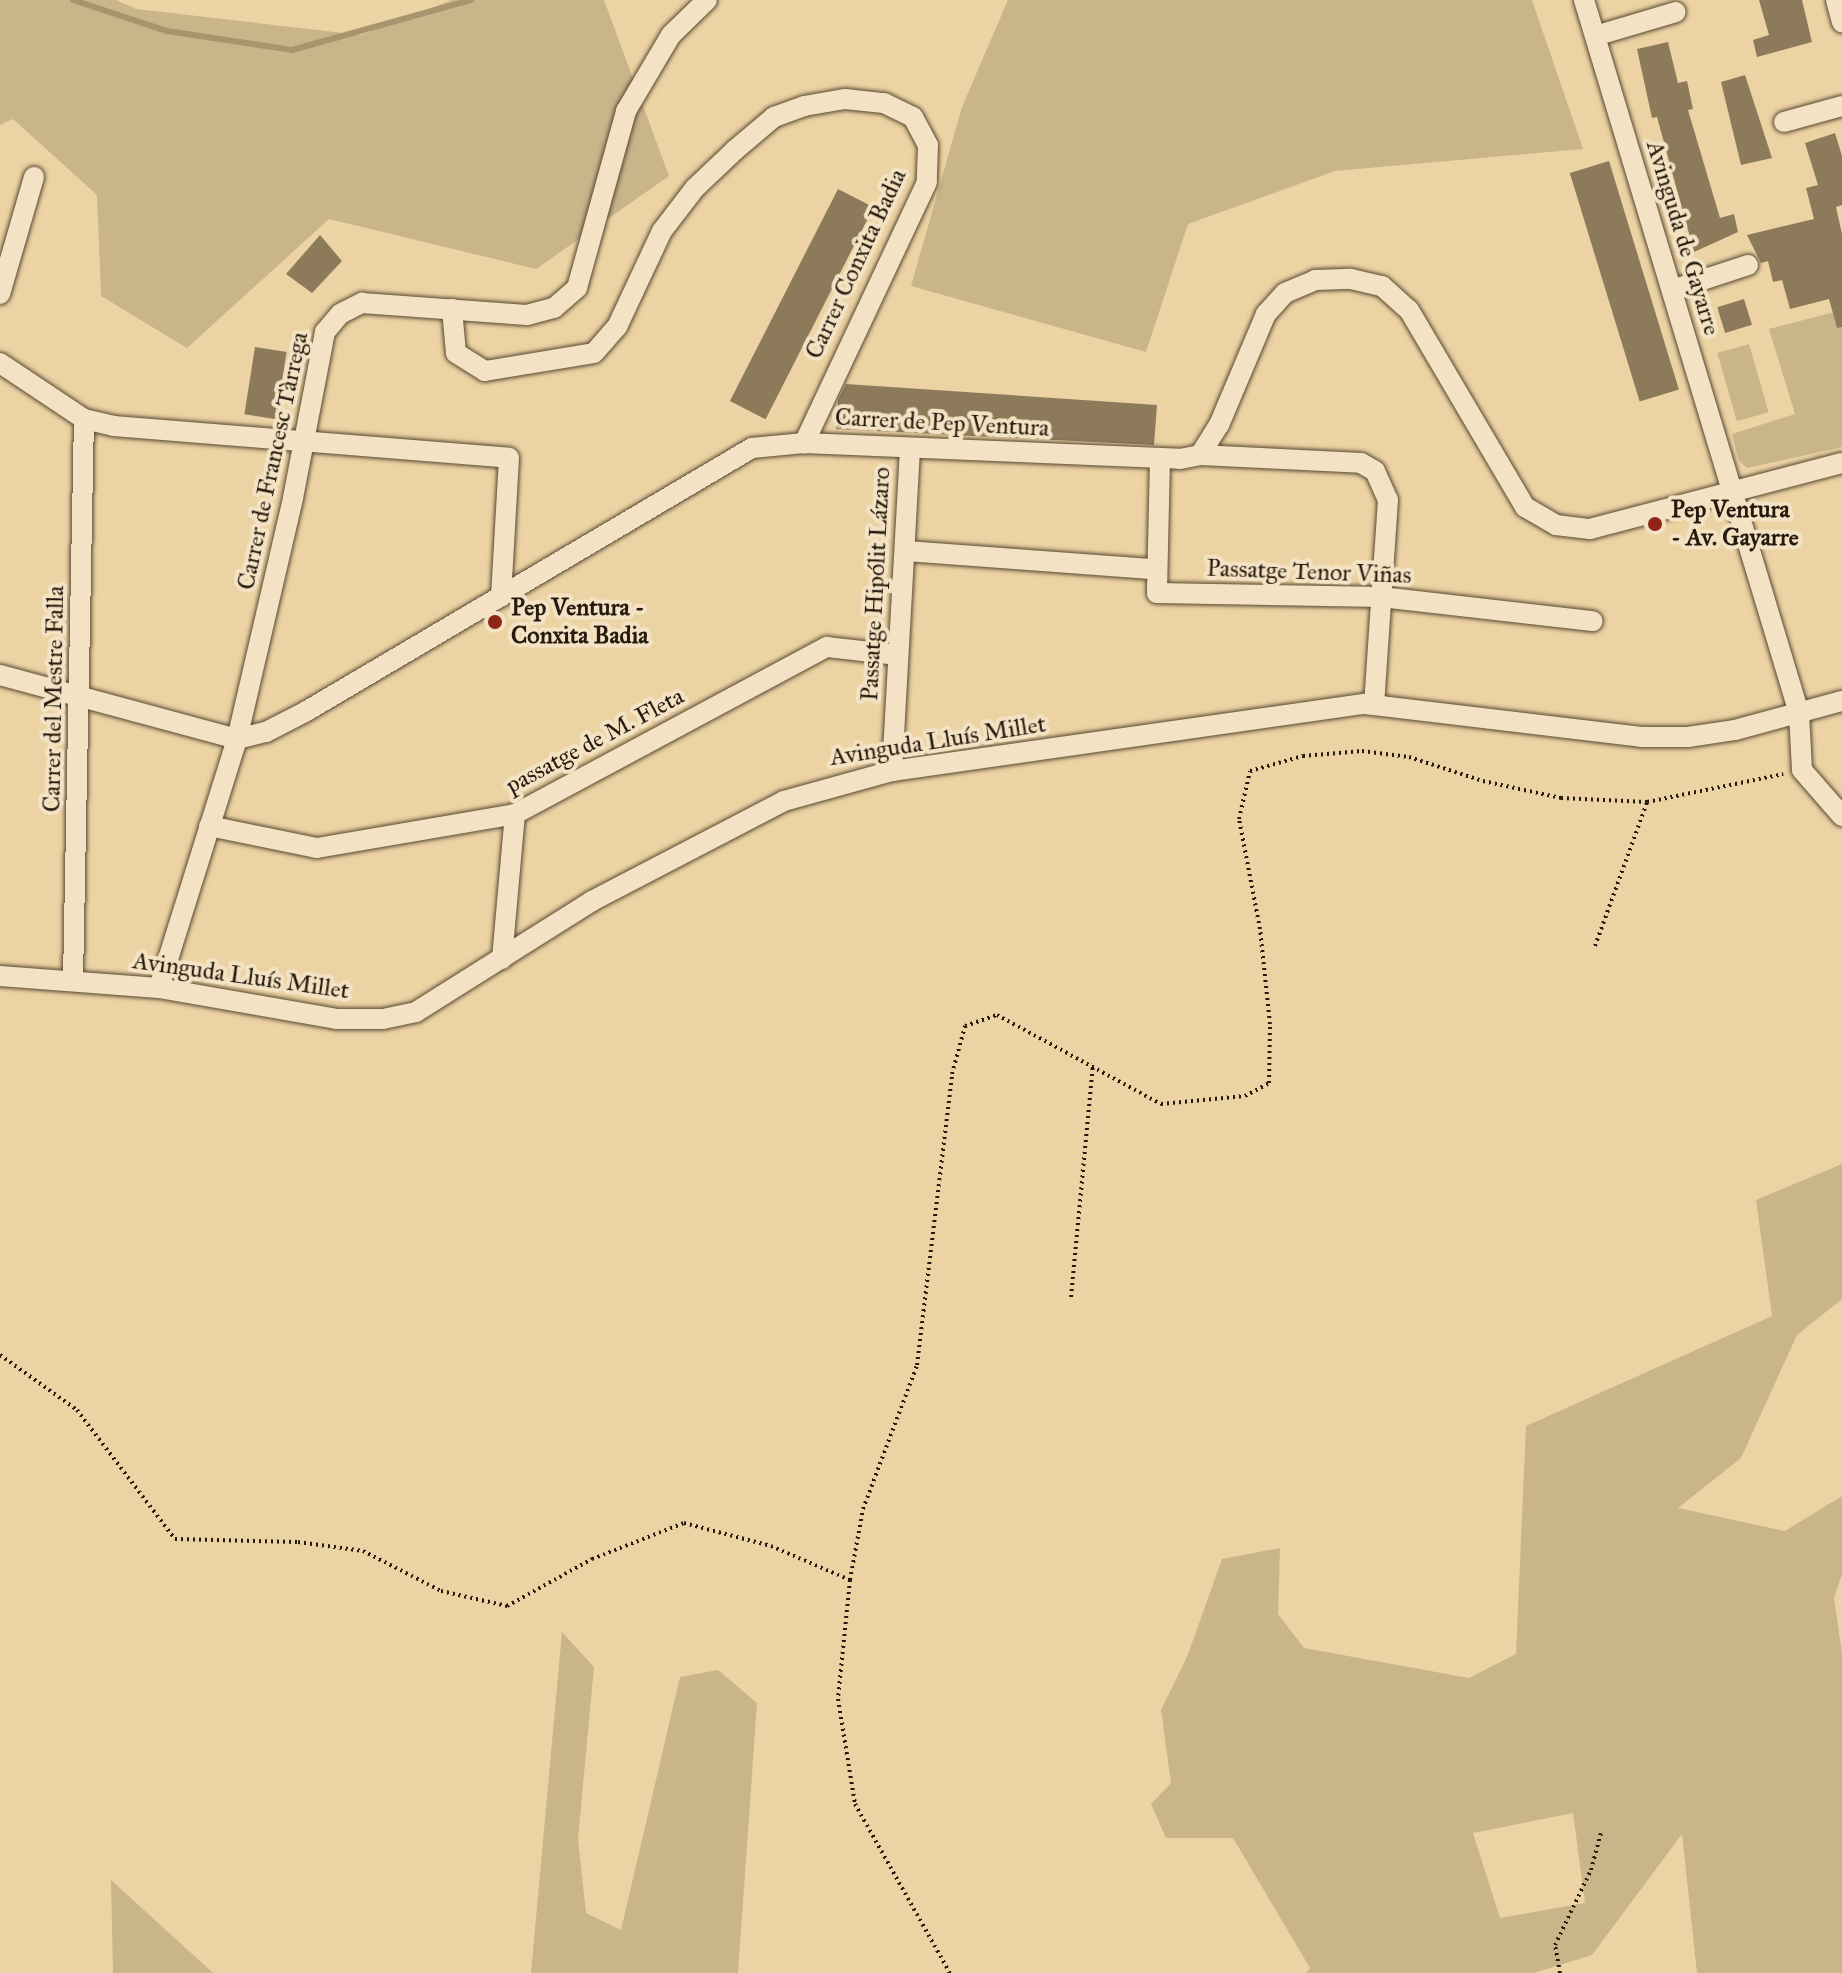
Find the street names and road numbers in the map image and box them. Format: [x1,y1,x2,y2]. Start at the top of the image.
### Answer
street label: Avinguda de Gayarre [1640,137,1726,339]
street label: Carrer Conxita Badia [799,165,913,363]
street label: Carrer de Francesc Tàrrega [232,330,314,592]
street label: Carrer de Pep Ventura [834,403,1050,443]
street label: Passatge Hipólit Lázaro [855,466,897,702]
street label: Passatge Tenor Viñas [1206,554,1412,590]
street label: Carrer del Mestre Falla [38,586,70,812]
street label: passatge de M. Fleta [501,682,689,800]
street label: Avinguda Lluís Millet [828,710,1048,772]
street label: Avinguda Lluís Millet [131,947,351,1005]

